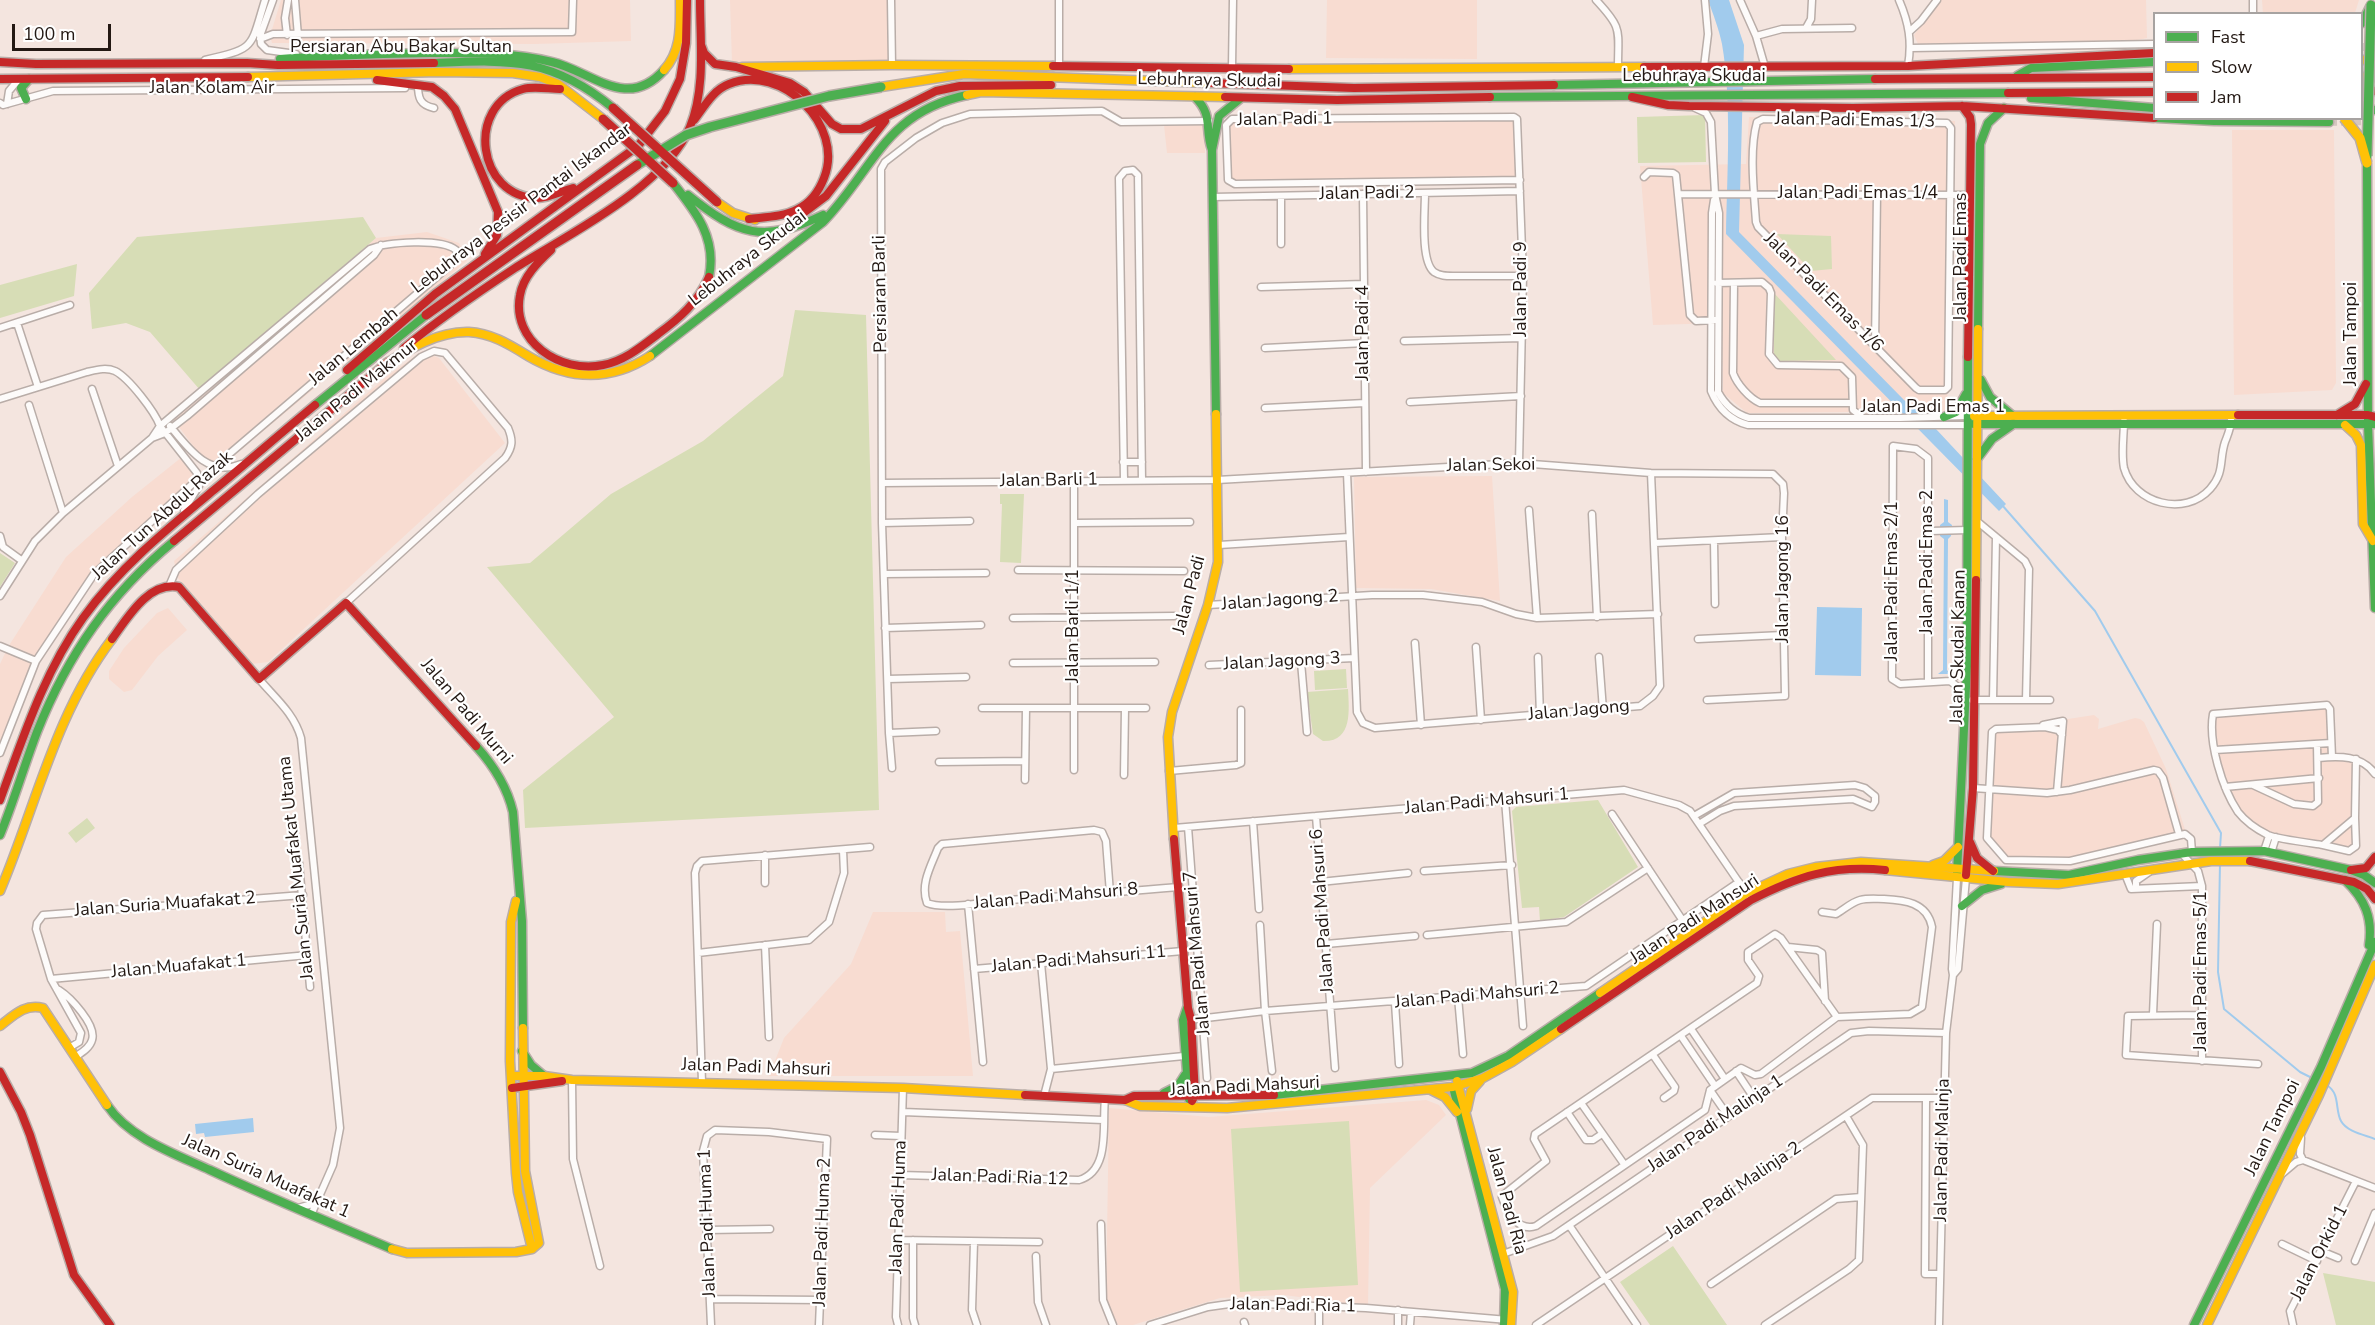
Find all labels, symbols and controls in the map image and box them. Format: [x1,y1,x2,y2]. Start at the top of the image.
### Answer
scale bar [15,12,114,50]
legend [2153,12,2363,120]
text: 100 m [23,22,75,46]
text: Fast [2211,25,2245,49]
street label: Persiaran Abu Bakar Sultan [290,37,512,59]
text: Slow [2211,55,2252,79]
street label: Lebuhraya Skudai [1622,66,1766,88]
street label: Lebuhraya Skudai [1137,69,1281,93]
street label: Jalan Kolam Air [150,78,274,100]
text: Jam [2211,85,2242,109]
street label: Jalan Padi 1 [1237,108,1333,132]
street label: Jalan Padi Emas 1/3 [1775,109,1935,133]
street label: Lebuhraya Pesisir Pantai Iskandar [408,119,636,299]
street label: Jalan Padi 2 [1319,182,1415,206]
street label: Jalan Padi Emas 1/4 [1778,183,1938,205]
street label: Jalan Padi Emas [1951,193,1973,321]
street label: Lebuhraya Skudai [685,206,811,312]
street label: Jalan Padi Emas 1/6 [1759,229,1887,357]
street label: Persiaran Barli [869,235,893,353]
street label: Jalan Padi 9 [1511,241,1533,337]
street label: Jalan Tampoi [2341,282,2363,386]
street label: Jalan Padi 4 [1353,285,1375,381]
street label: Jalan Lembah [305,303,403,391]
street label: Jalan Padi Makmur [292,335,422,447]
street label: Jalan Padi Emas 1 [1861,397,2005,419]
street label: Jalan Tun Abdul Razak [88,447,238,585]
street label: Jalan Sekoi [1446,454,1536,478]
street label: Jalan Barli 1 [1000,469,1098,493]
street label: Jalan Padi Emas 2 [1917,490,1939,634]
street label: Jalan Padi Emas 2/1 [1882,501,1904,661]
street label: Jalan Jagong 16 [1773,515,1795,643]
street label: Jalan Padi [1169,553,1211,637]
street label: Jalan Barli 1/1 [1063,569,1085,683]
street label: Jalan Skudai Kanan [1947,569,1971,725]
street label: Jalan Jagong 2 [1221,586,1339,616]
street label: Jalan Jagong 3 [1223,648,1341,676]
street label: Jalan Padi Murni [416,655,516,769]
street label: Jalan Jagong [1527,696,1631,726]
street label: Jalan Suria Muafakat Utama [275,755,319,981]
street label: Jalan Padi Mahsuri 1 [1404,784,1570,820]
street label: Jalan Padi Mahsuri 6 [1306,828,1340,994]
street label: Jalan Padi Mahsuri 7 [1180,870,1216,1036]
street label: Jalan Padi Mahsuri [1626,870,1764,970]
street label: Jalan Padi Mahsuri 8 [973,879,1139,915]
street label: Jalan Suria Muafakat 2 [74,888,256,922]
street label: Jalan Padi Emas 5/1 [2191,891,2213,1051]
street label: Jalan Padi Mahsuri 11 [991,942,1167,978]
street label: Jalan Muafakat 1 [110,950,248,984]
street label: Jalan Padi Mahsuri 2 [1394,978,1560,1014]
street label: Jalan Padi Mahsuri [681,1055,831,1081]
street label: Jalan Padi Malinja 1 [1644,1071,1788,1177]
street label: Jalan Padi Mahsuri [1170,1072,1320,1102]
street label: Jalan Tampoi [2240,1076,2306,1180]
street label: Jalan Padi Malinja [1931,1078,1955,1222]
street label: Jalan Suria Muafakat 1 [179,1130,353,1224]
street label: Jalan Padi Malinja 2 [1662,1138,1806,1244]
street label: Jalan Padi Huma [886,1140,912,1274]
street label: Jalan Padi Ria [1481,1145,1531,1257]
street label: Jalan Padi Huma 1 [695,1148,721,1298]
street label: Jalan Padi Huma 2 [810,1157,836,1307]
street label: Jalan Padi Ria 12 [931,1165,1069,1191]
street label: Jalan Orkid 1 [2287,1202,2353,1304]
street label: Jalan Padi Ria 1 [1230,1294,1356,1318]

